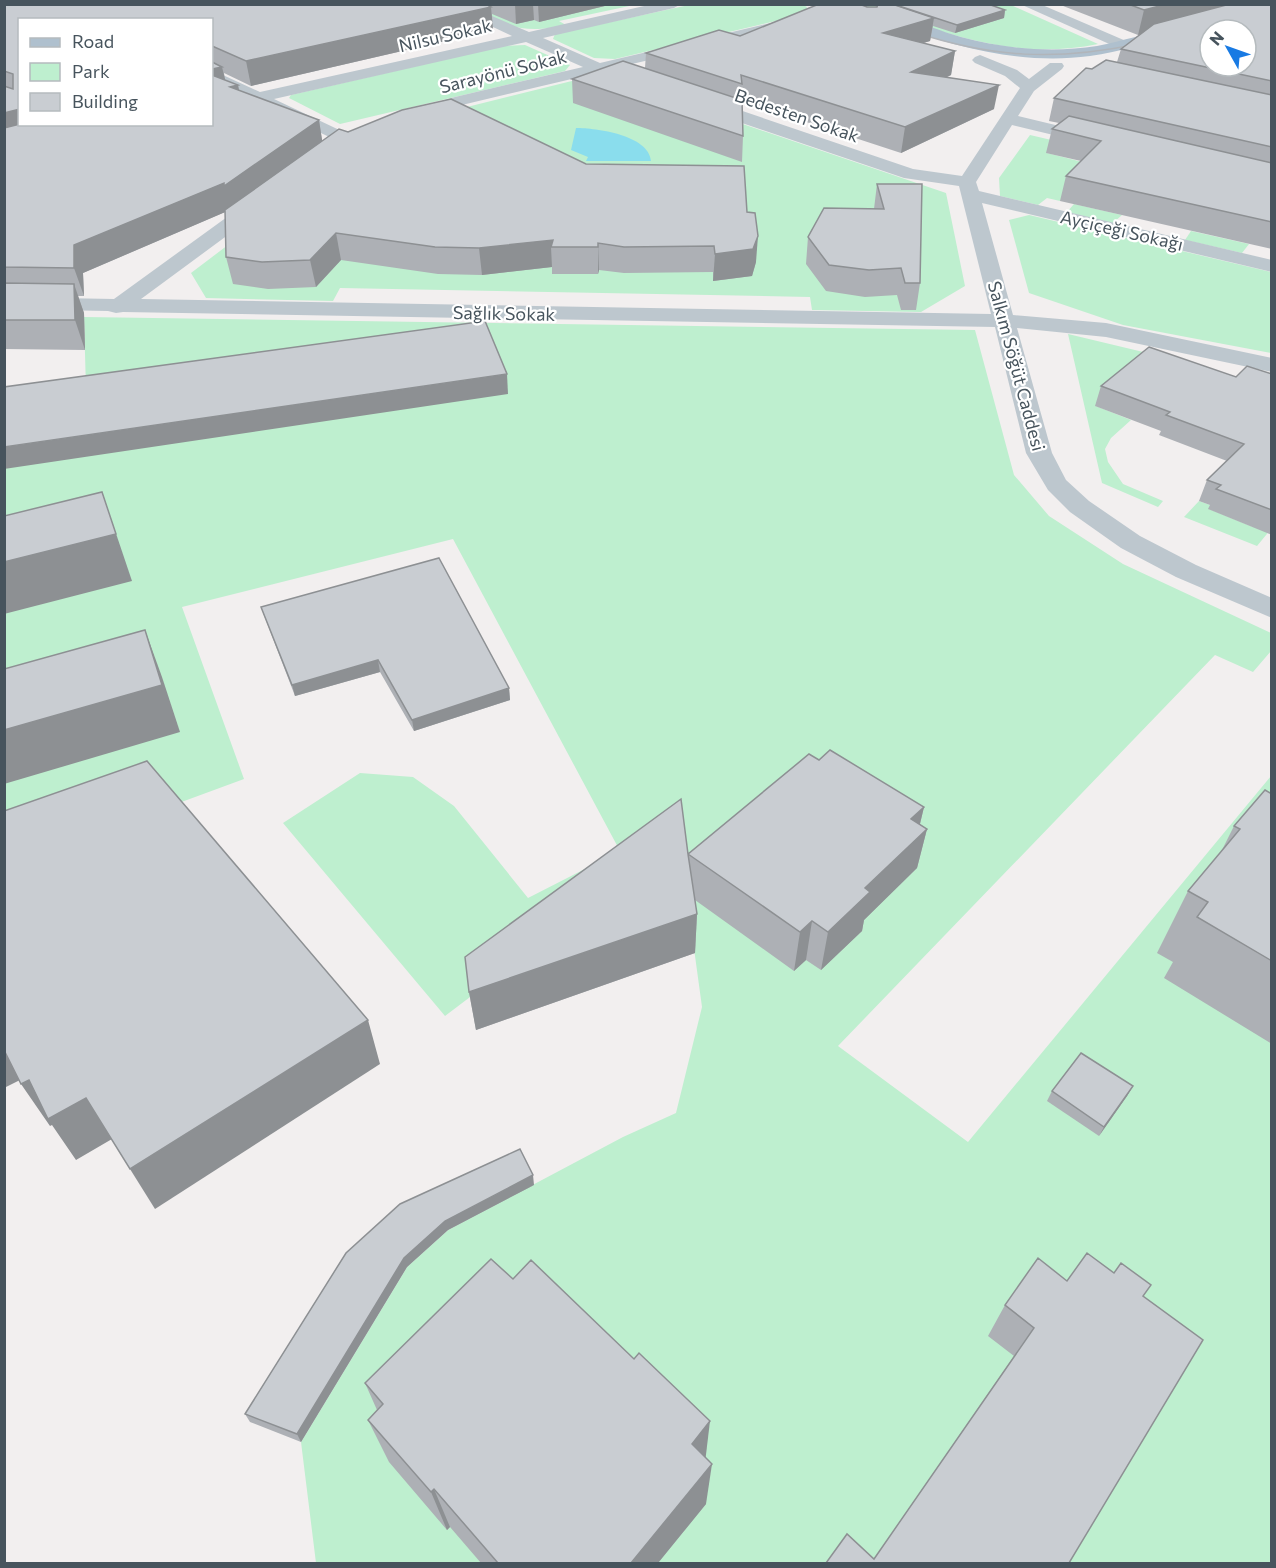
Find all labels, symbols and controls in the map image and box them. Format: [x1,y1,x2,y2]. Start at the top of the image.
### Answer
street label: Nilsu Sokak [396,14,494,56]
legend [18,18,213,126]
north arrow [1198,18,1258,78]
text: N [1205,27,1227,49]
text: Road [72,30,114,52]
street label: Sarayönü Sokak [437,45,569,97]
text: Park [72,60,110,82]
street label: Bedesten Sokak [732,83,862,147]
text: Building [72,90,138,112]
street label: Ayçiçeği Sokağı [1058,205,1186,255]
street label: Salkım Söğüt Caddesi [984,279,1050,453]
street label: Sağlık Sokak [453,301,556,325]

